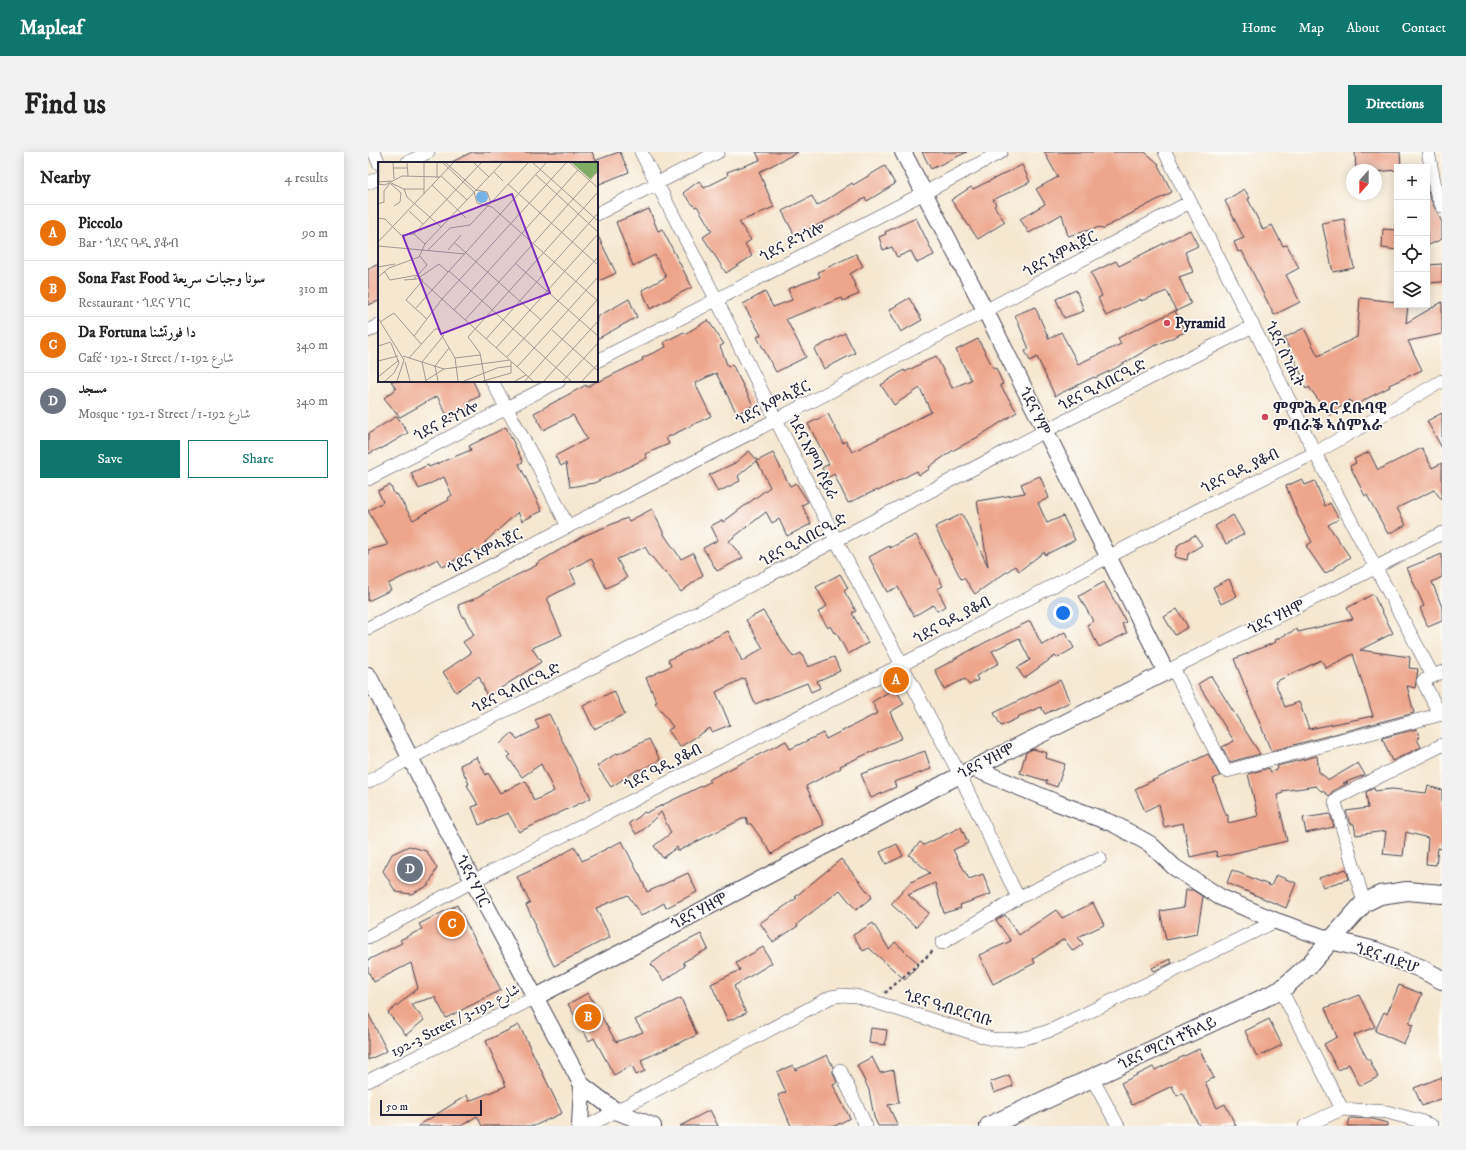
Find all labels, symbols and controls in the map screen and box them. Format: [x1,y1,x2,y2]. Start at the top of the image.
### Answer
text: Mapleaf [20,17,83,40]
text: Home [1242,19,1276,37]
text: Map [1298,19,1324,37]
text: About [1346,19,1380,37]
text: Contact [1402,19,1446,37]
button: Directions [1348,85,1442,123]
text: Find us [24,87,106,122]
inset map [378,162,598,382]
north arrow [1346,164,1382,200]
map controls [1394,164,1430,308]
button: + [1394,164,1430,200]
text: Nearby [40,167,90,189]
text: 4 results [285,170,328,186]
button: − [1394,200,1430,236]
text: Piccolo [78,214,122,233]
street label: ጎደና ዶንጎሎ [757,218,828,267]
text: A [49,225,57,241]
text: 90 m [302,225,328,241]
street label: ጎደና ኦምሓጀር [1020,227,1101,282]
text: Bar · ጎደና ዓዲ ያቆብ [78,235,179,251]
button: locate [1394,236,1430,272]
text: Sona Fast Food سونا وجبات سريعة [78,269,265,288]
button: layers [1394,272,1430,308]
text: B [49,281,57,297]
text: 310 m [299,281,328,297]
text: Restaurant · ጎደና ሃገር [78,295,191,311]
place label: Pyramid [1175,314,1226,333]
marker: Pyramid [1162,318,1172,328]
street label: ጎደና ሰንሒት [1260,318,1309,391]
text: Da Fortuna دا فورتشنا [78,323,196,342]
text: C [49,337,57,353]
text: 340 m [296,337,328,353]
text: Café · 192-1 Street / شارع 192-1 [78,350,234,366]
street label: ጎደና ዒላበርዒድ [1055,355,1150,416]
street label: ጎደና ኦምሓጀር [733,376,814,430]
text: مسجد [78,379,107,398]
street label: ጎደና ሃም [1015,384,1054,438]
text: D [48,393,58,409]
text: 340 m [296,393,328,409]
street label: ጎደና ዶንጎሎ [411,397,482,446]
place label: ምምሕዳር ደቡባዊ ምብራቕ ኣስምአራ [1273,399,1387,435]
text: Mosque · 192-1 Street / شارع 192-1 [78,406,250,422]
street label: ጎደና እምባ ሶይራ [783,412,842,503]
marker: ምምሕዳር ደቡባዊ ምብራቕ ኣስምአራ [1260,412,1270,422]
button: Save [40,440,180,478]
button: Share [188,440,328,478]
street label: ጎደና ዓዲ ያቆብ [1198,444,1283,499]
street label: ጎደና ዒላበርዒድ [756,509,850,571]
street label: ጎደና ኦምሓጀር [445,524,526,578]
street label: ጎደና ዓዲ ያቆብ [910,592,994,649]
street label: ጎደና ሃዘሞ [1245,595,1308,639]
your location [1053,603,1073,623]
street label: ጎደና ዒላበርዒድ [469,659,564,718]
pin: A [883,665,909,695]
street label: ጎደና ሃዘሞ [955,739,1018,784]
street label: ጎደና ዓዲ ያቆብ [621,740,706,795]
street label: ጎደና ሃገር [451,852,494,911]
pin: D [397,854,423,884]
street label: ጎደና ሃዘሞ [668,889,731,934]
pin: C [439,909,465,939]
street label: ጎደና ብድሆ [1353,939,1421,978]
street label: 192-3 Street / شارع 192-3 [387,980,524,1064]
street label: ጎደና ዓብደርባቡ [901,986,995,1031]
pin: B [575,1002,601,1032]
street label: ጎደና ማርሳ ተኽላይ [1115,1012,1219,1075]
scale bar [380,1098,482,1117]
text: 50 m [386,1100,408,1114]

